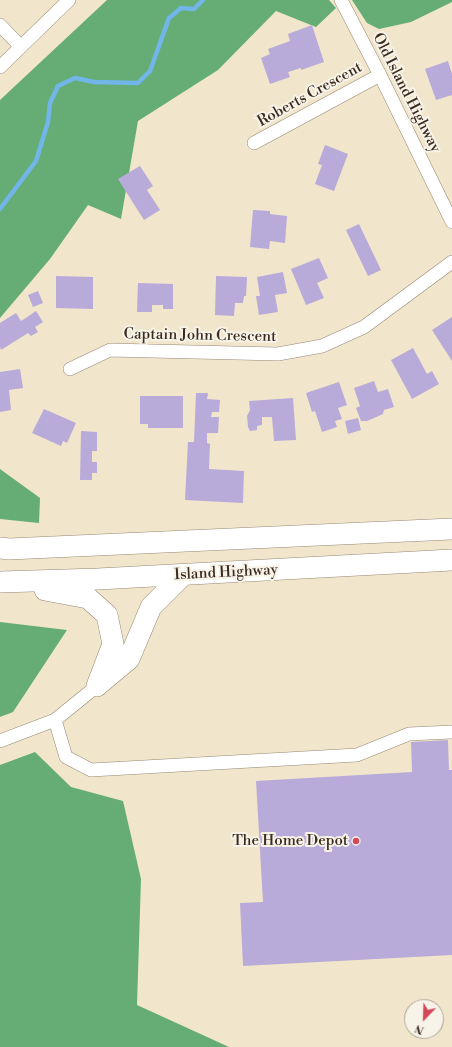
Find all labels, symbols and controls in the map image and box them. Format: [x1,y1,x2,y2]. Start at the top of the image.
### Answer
street label: Old Island Highway [368,30,444,156]
street label: Roberts Crescent [255,59,365,131]
street label: Captain John Crescent [123,326,277,346]
street label: Island Highway [174,561,278,585]
place label: The Home Depot [232,832,348,850]
marker: The Home Depot [351,836,361,846]
north arrow [404,999,444,1039]
text: N [413,1021,426,1037]

